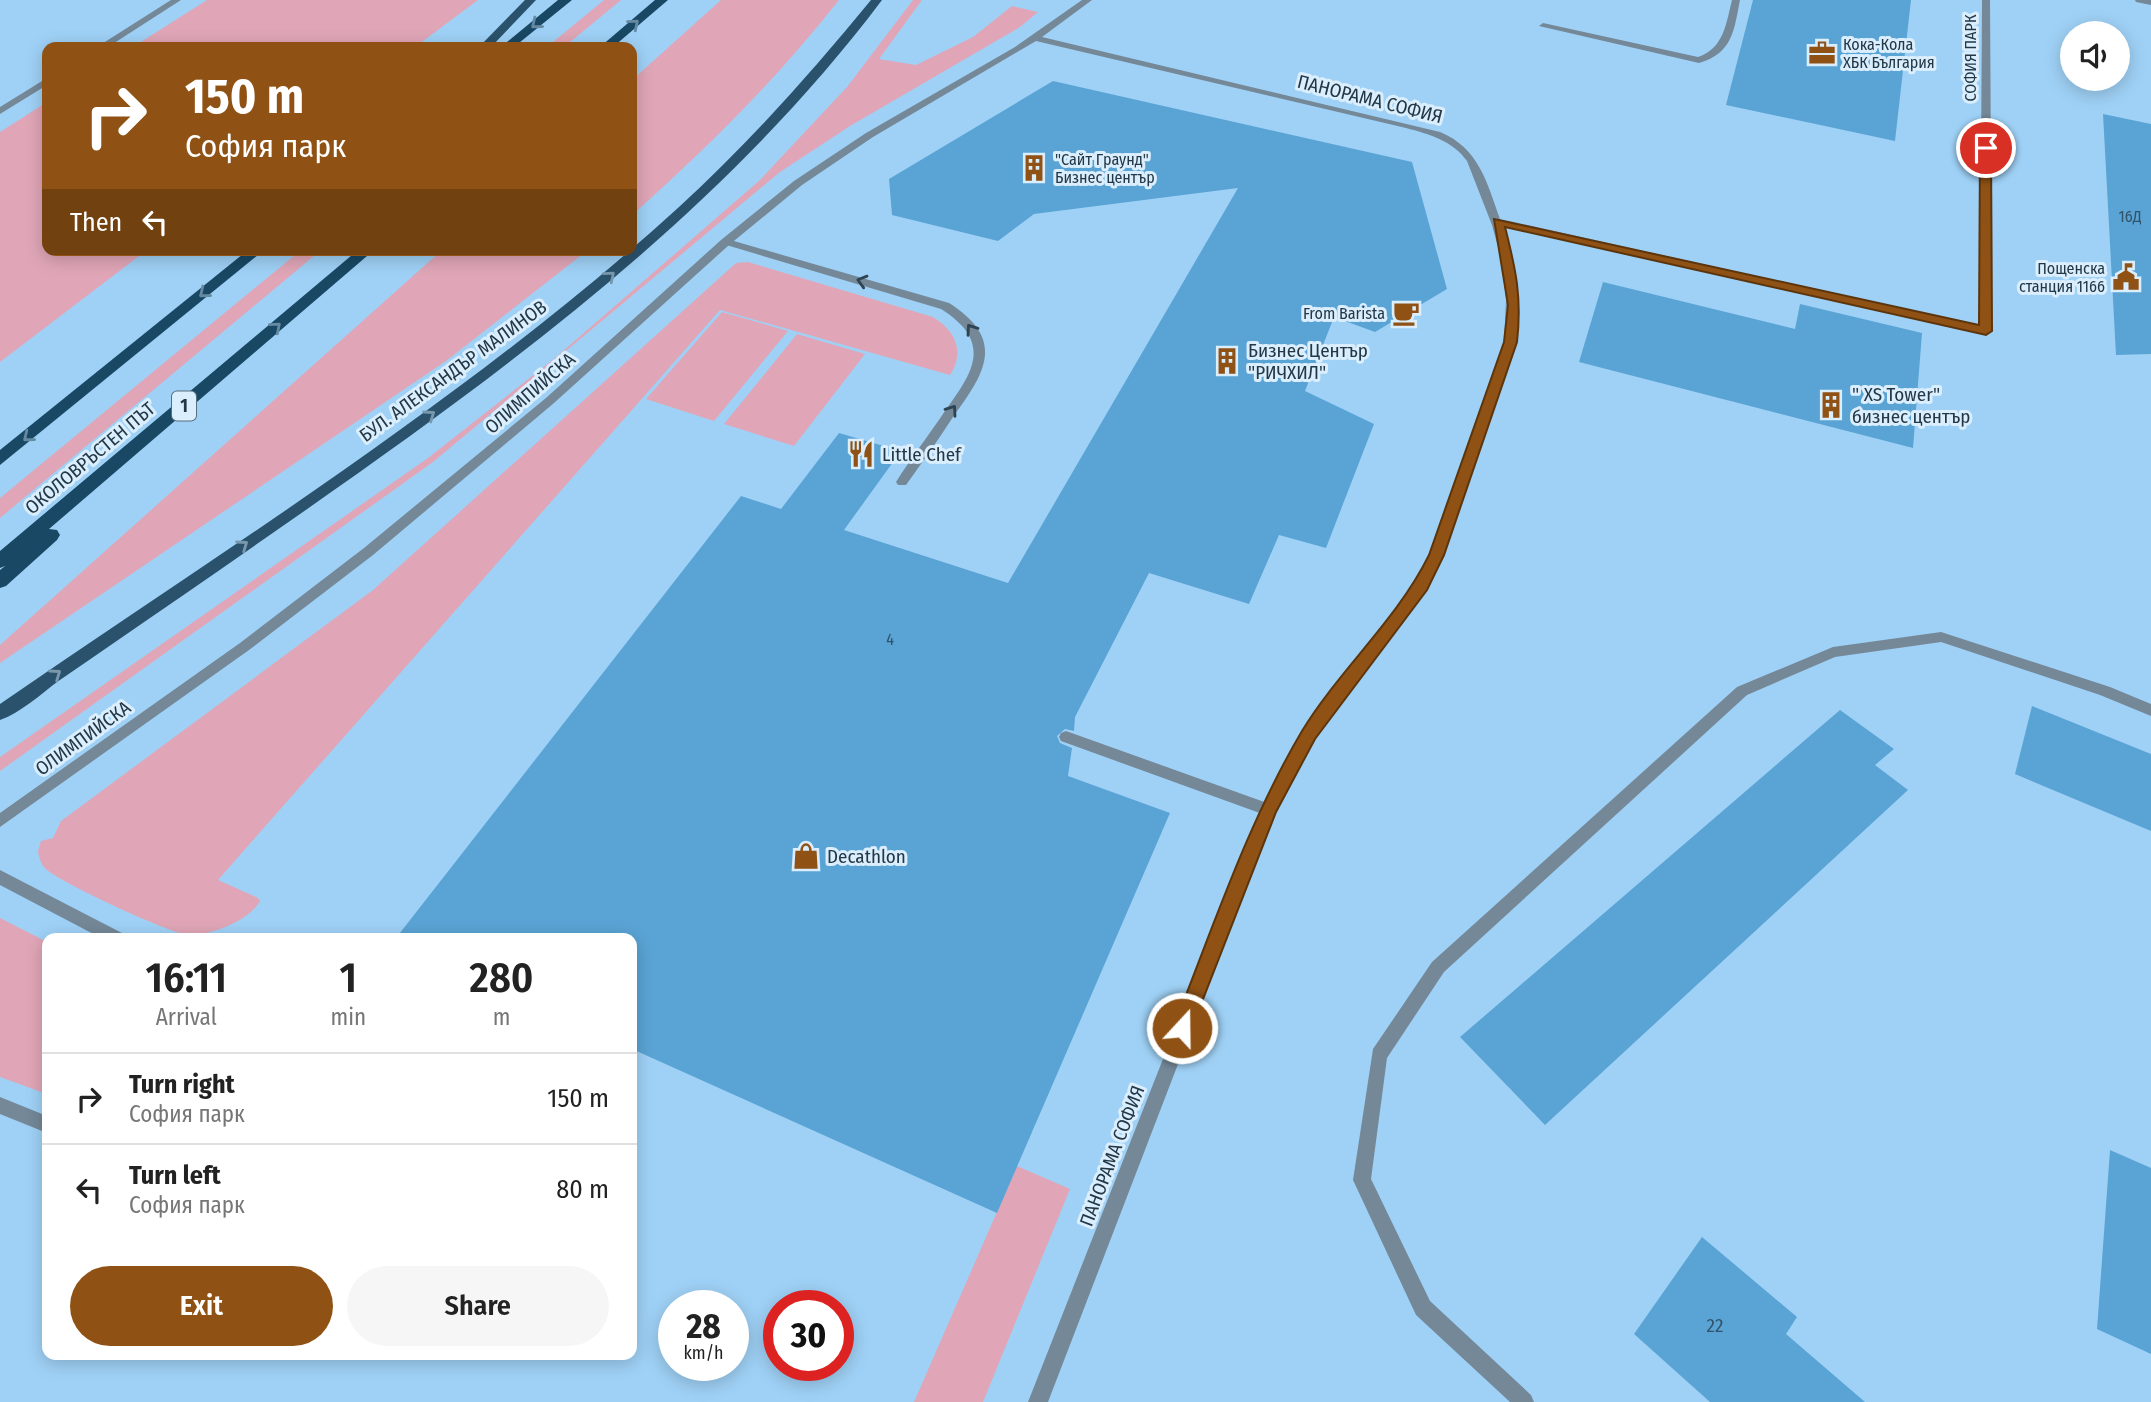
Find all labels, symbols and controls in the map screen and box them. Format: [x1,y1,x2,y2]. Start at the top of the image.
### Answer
street label: СОФИЯ ПАРК [1961,14,1980,101]
one-way arrow [532,15,544,28]
one-way arrow [626,20,639,32]
map controls [2060,21,2130,91]
button: sound [2060,21,2130,91]
place label: Кока-Кола ХБК България [1843,35,1935,72]
office icon: Кока-Кола ХБК България [1807,38,1837,68]
text: 150 m [185,67,304,126]
icon: right [70,70,161,161]
street label: ПАНОРАМА СОФИЯ [1295,70,1445,128]
pin [1956,118,2016,178]
text: София парк [185,127,346,165]
icon: arrive [1967,129,2005,167]
place label: "Сайт Граунд" Бизнес център [1055,150,1155,187]
building icon: "Сайт Граунд" Бизнес център [1019,153,1049,183]
icon: left [136,203,174,241]
text: Then [70,207,122,238]
house number: 16Д [2118,207,2142,226]
place label: Пощенска станция 1166 [2019,259,2105,296]
public building icon: Пощенска станция 1166 [2111,262,2141,292]
one-way arrow [601,272,614,284]
one-way arrow [856,275,868,290]
one-way arrow [199,285,211,298]
street label: БУЛ. АЛЕКСАНДЪР МАЛИНОВ [355,295,551,447]
cafe icon: From Barista [1391,298,1421,328]
place label: From Barista [1303,304,1385,323]
one-way arrow [268,323,281,335]
one-way arrow [967,324,979,337]
place label: Бизнес Център "РИЧХИЛ" [1248,339,1368,384]
building icon: Бизнес Център "РИЧХИЛ" [1212,346,1242,376]
street label: ОЛИМПИЙСКА [480,348,580,438]
place label: " XS Tower" бизнес център [1852,383,1970,428]
building icon: " XS Tower" бизнес център [1816,390,1846,420]
road number: 1 [172,392,196,420]
street label: ОКОЛОВРЪСТЕН ПЪТ [20,397,160,519]
one-way arrow [944,405,956,418]
one-way arrow [422,411,435,423]
one-way arrow [23,429,36,441]
restaurant icon: Little Chef [846,439,876,469]
place label: Little Chef [882,443,962,466]
one-way arrow [235,541,248,553]
house number: 4 [886,630,894,649]
one-way arrow [48,670,61,682]
street label: ОЛИМПИЙСКА [31,696,135,780]
shop icon: Decathlon [791,841,821,871]
place label: Decathlon [827,845,906,868]
text: 16:11 [146,953,227,1003]
text: 1 [340,953,357,1003]
text: 280 [470,953,533,1003]
position arrow [1145,991,1219,1065]
text: Arrival [156,1003,217,1031]
text: min [330,1003,366,1031]
text: m [493,1003,510,1031]
text: Turn right [129,1069,235,1100]
icon: right [70,1080,108,1118]
street label: ПАНОРАМА СОФИЯ [1075,1082,1149,1230]
text: 150 m [547,1083,609,1114]
text: София парк [129,1100,245,1128]
text: Turn left [129,1160,221,1191]
icon: left [70,1171,108,1209]
text: 80 m [556,1174,609,1205]
text: София парк [129,1191,245,1219]
button: Exit [70,1266,333,1346]
button: Share [347,1266,609,1346]
speed limit sign: 30 [763,1290,854,1381]
text: 28 [686,1305,721,1347]
house number: 22 [1707,1314,1723,1337]
text: km/h [683,1342,724,1364]

